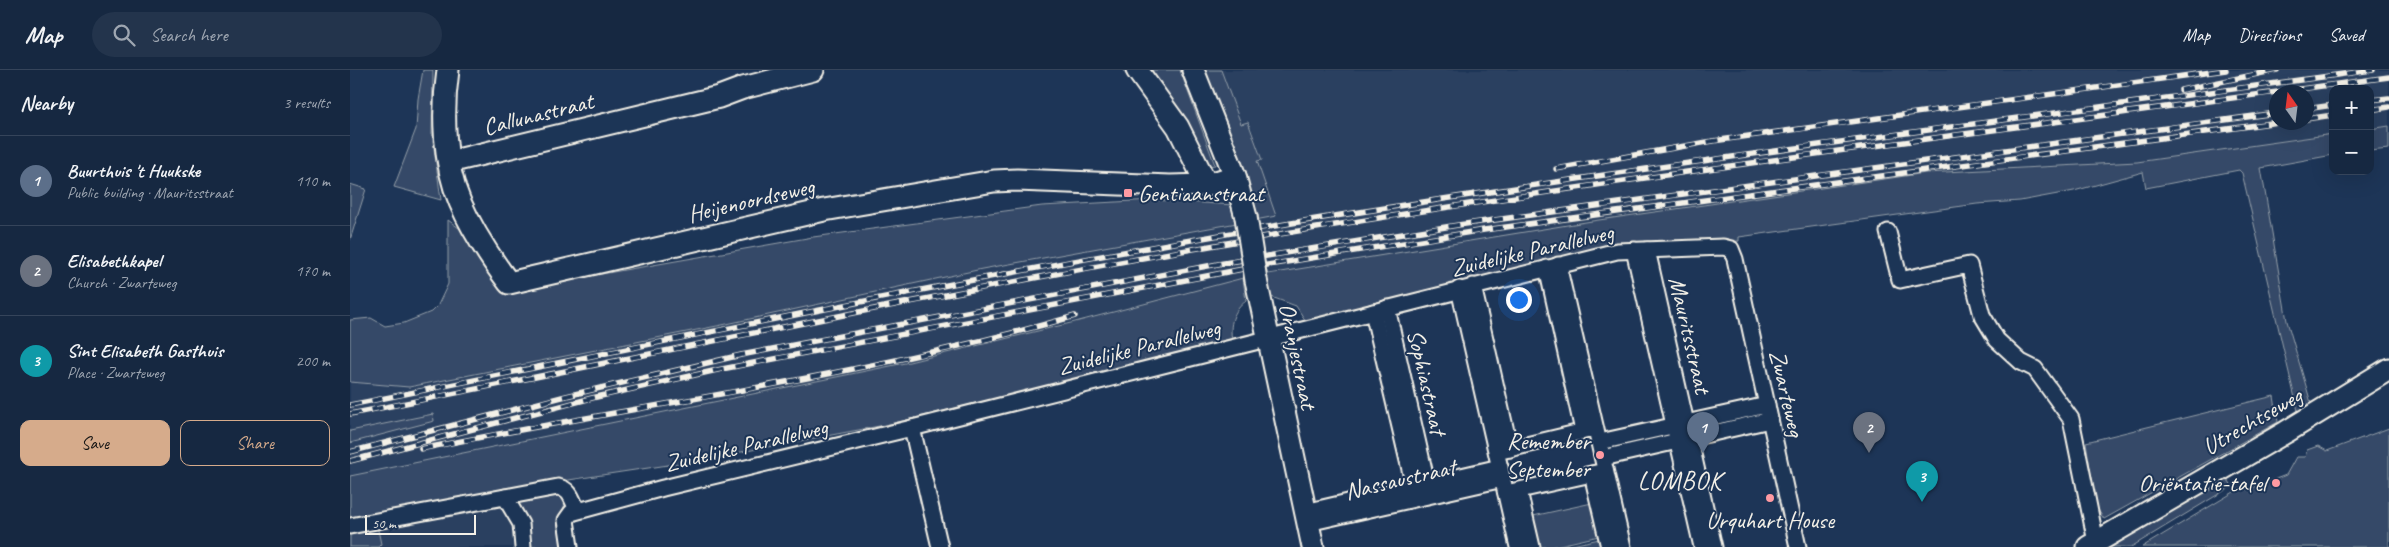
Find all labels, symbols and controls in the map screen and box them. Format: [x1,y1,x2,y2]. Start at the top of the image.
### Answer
search box [92,12,442,57]
text: Map [25,20,62,50]
icon: search [110,21,138,49]
text: Search here [150,23,228,47]
text: Map [2183,24,2210,46]
text: Directions [2238,24,2301,46]
text: Saved [2329,24,2364,46]
street label: Callunastraat [480,85,598,142]
north arrow [2269,85,2314,130]
map controls [2329,85,2374,175]
button: + [2329,85,2374,130]
text: Nearby [20,90,73,116]
text: 3 results [283,93,330,113]
button: − [2329,130,2374,175]
text: Buurthuis 't Huukske [67,159,200,183]
text: 1 [32,171,40,191]
text: 110 m [296,171,330,191]
street label: Heijenoordseweg [685,171,819,229]
place label: Gentiaanstraat [1138,178,1266,208]
text: Public building · Mauritsstraat [67,183,233,203]
marker: Gentiaanstraat [1122,187,1134,199]
street label: Zuidelijke Parallelweg [1448,216,1618,283]
text: Elisabethkapel [67,249,161,273]
text: 2 [32,261,40,281]
text: 170 m [296,261,330,281]
text: Church · Zwarteweg [67,273,176,293]
street label: Mauritsstraat [1662,274,1718,398]
your location [1506,287,1532,313]
street label: Oranjestraat [1272,300,1324,414]
street label: Zuidelijke Parallelweg [1055,312,1225,382]
street label: Sophiastraat [1400,326,1454,440]
text: Sint Elisabeth Gasthuis [67,339,223,363]
street label: Zwarteweg [1763,347,1812,441]
text: 3 [32,351,40,371]
text: 200 m [296,351,330,371]
text: Place · Zwarteweg [67,363,164,383]
street label: Utrechtseweg [2197,379,2309,461]
street label: Zuidelijke Parallelweg [662,411,832,478]
pin: 1 [1687,412,1719,453]
pin: 2 [1853,412,1885,453]
button: Save [20,420,170,466]
button: Share [180,420,330,466]
place label: Remember September [1506,426,1592,484]
marker: Remember September [1594,449,1606,461]
street label: Nassaustraat [1342,451,1461,506]
pin: 3 [1906,461,1938,502]
district label: LOMBOK [1638,465,1726,497]
place label: Oriëntatie-tafel [2138,468,2270,498]
marker: Oriëntatie-tafel [2270,477,2282,489]
marker: Urquhart House [1764,492,1776,504]
place label: Urquhart House [1706,505,1836,535]
scale bar [365,512,476,535]
text: 50 m [372,515,396,532]

